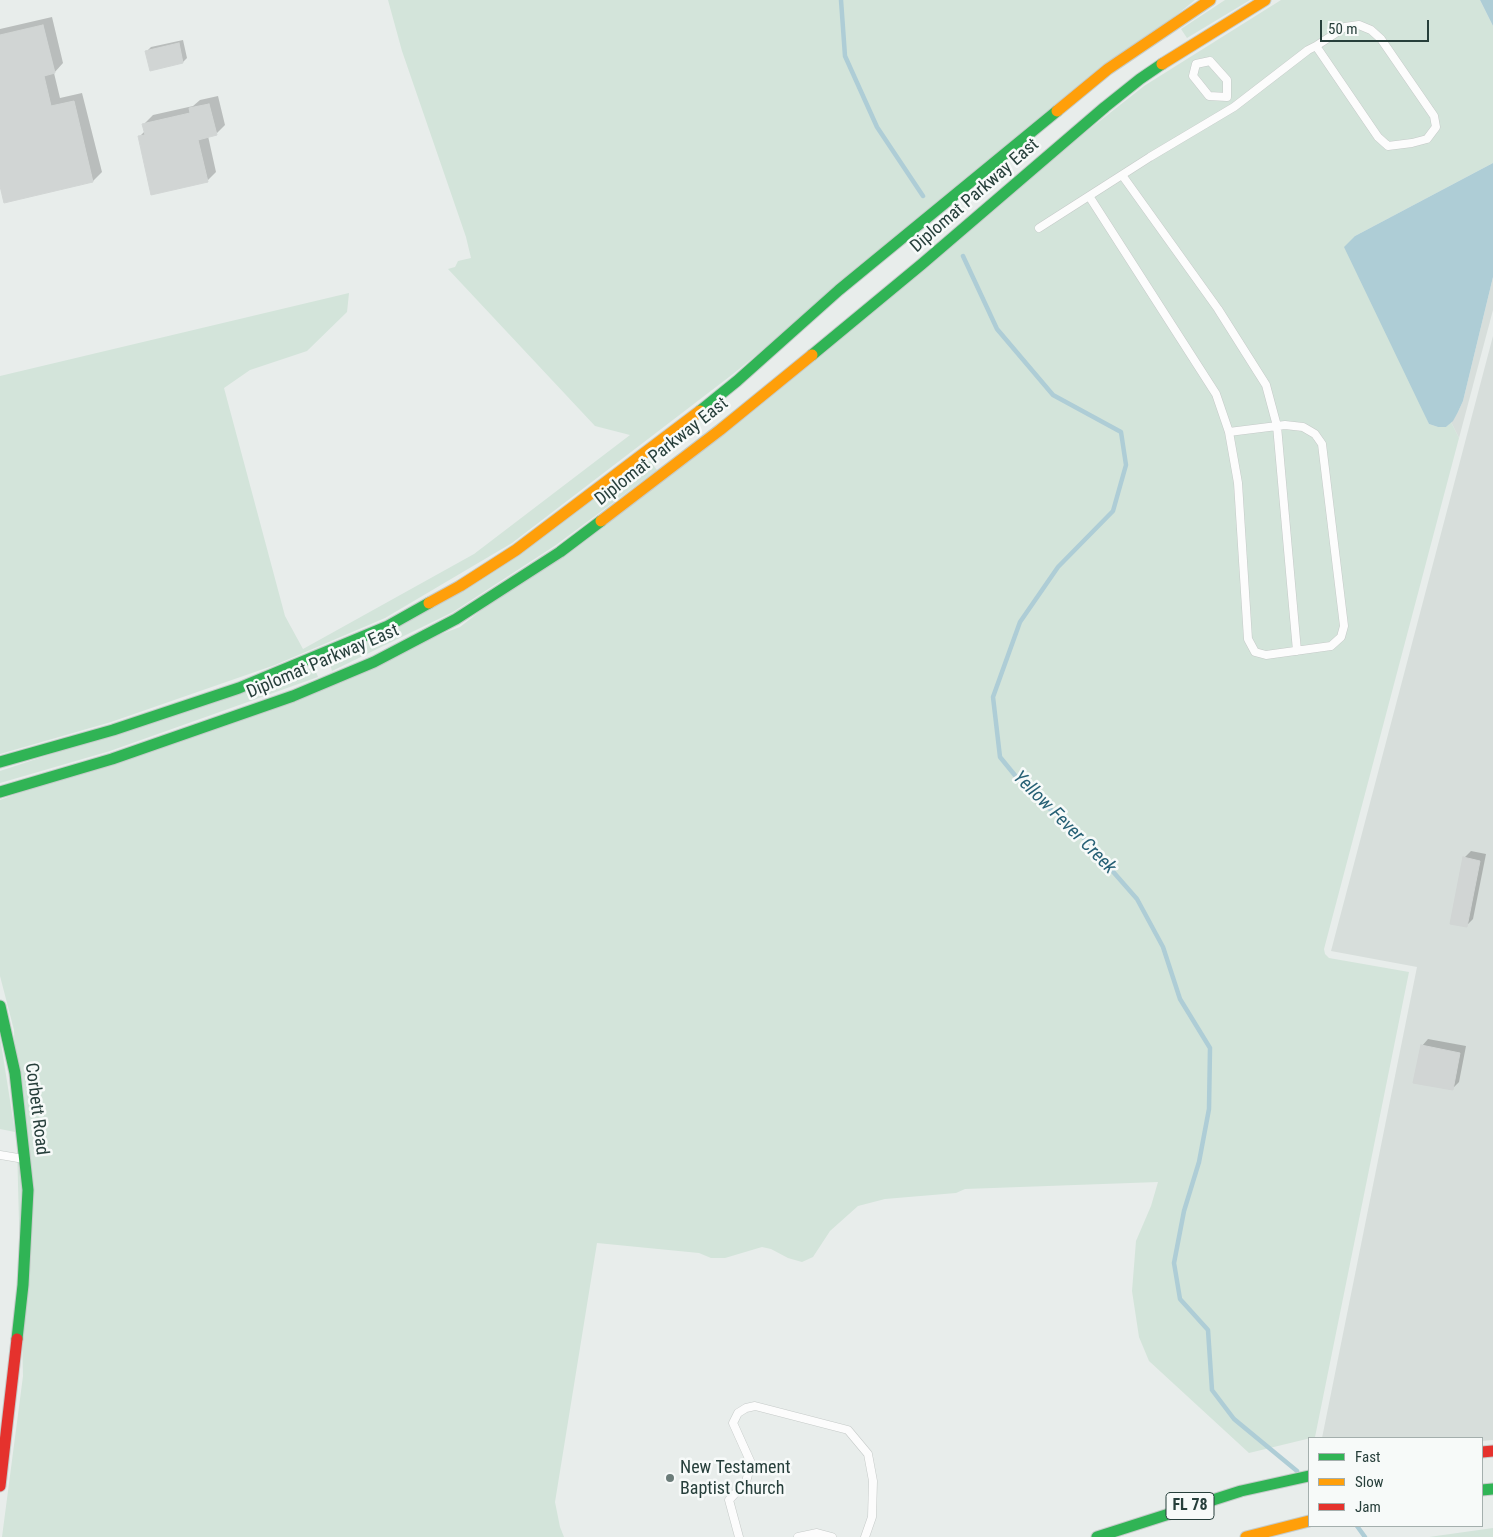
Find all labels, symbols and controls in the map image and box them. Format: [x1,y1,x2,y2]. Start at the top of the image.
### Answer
scale bar [1323,10,1432,42]
text: 50 m [1328,20,1358,38]
street label: Diplomat Parkway East [906,134,1044,258]
street label: Diplomat Parkway East [591,393,733,511]
street label: Diplomat Parkway East [244,620,402,704]
water label: Yellow Fever Creek [1008,767,1120,879]
street label: Corbett Road [20,1062,52,1156]
legend [1308,1437,1483,1527]
text: Fast [1355,1448,1380,1466]
place label: New Testament Baptist Church [680,1457,791,1500]
marker: New Testament Baptist Church [664,1472,676,1484]
text: Slow [1355,1473,1384,1491]
road number: FL 78 [1166,1492,1214,1520]
text: Jam [1355,1498,1381,1516]

